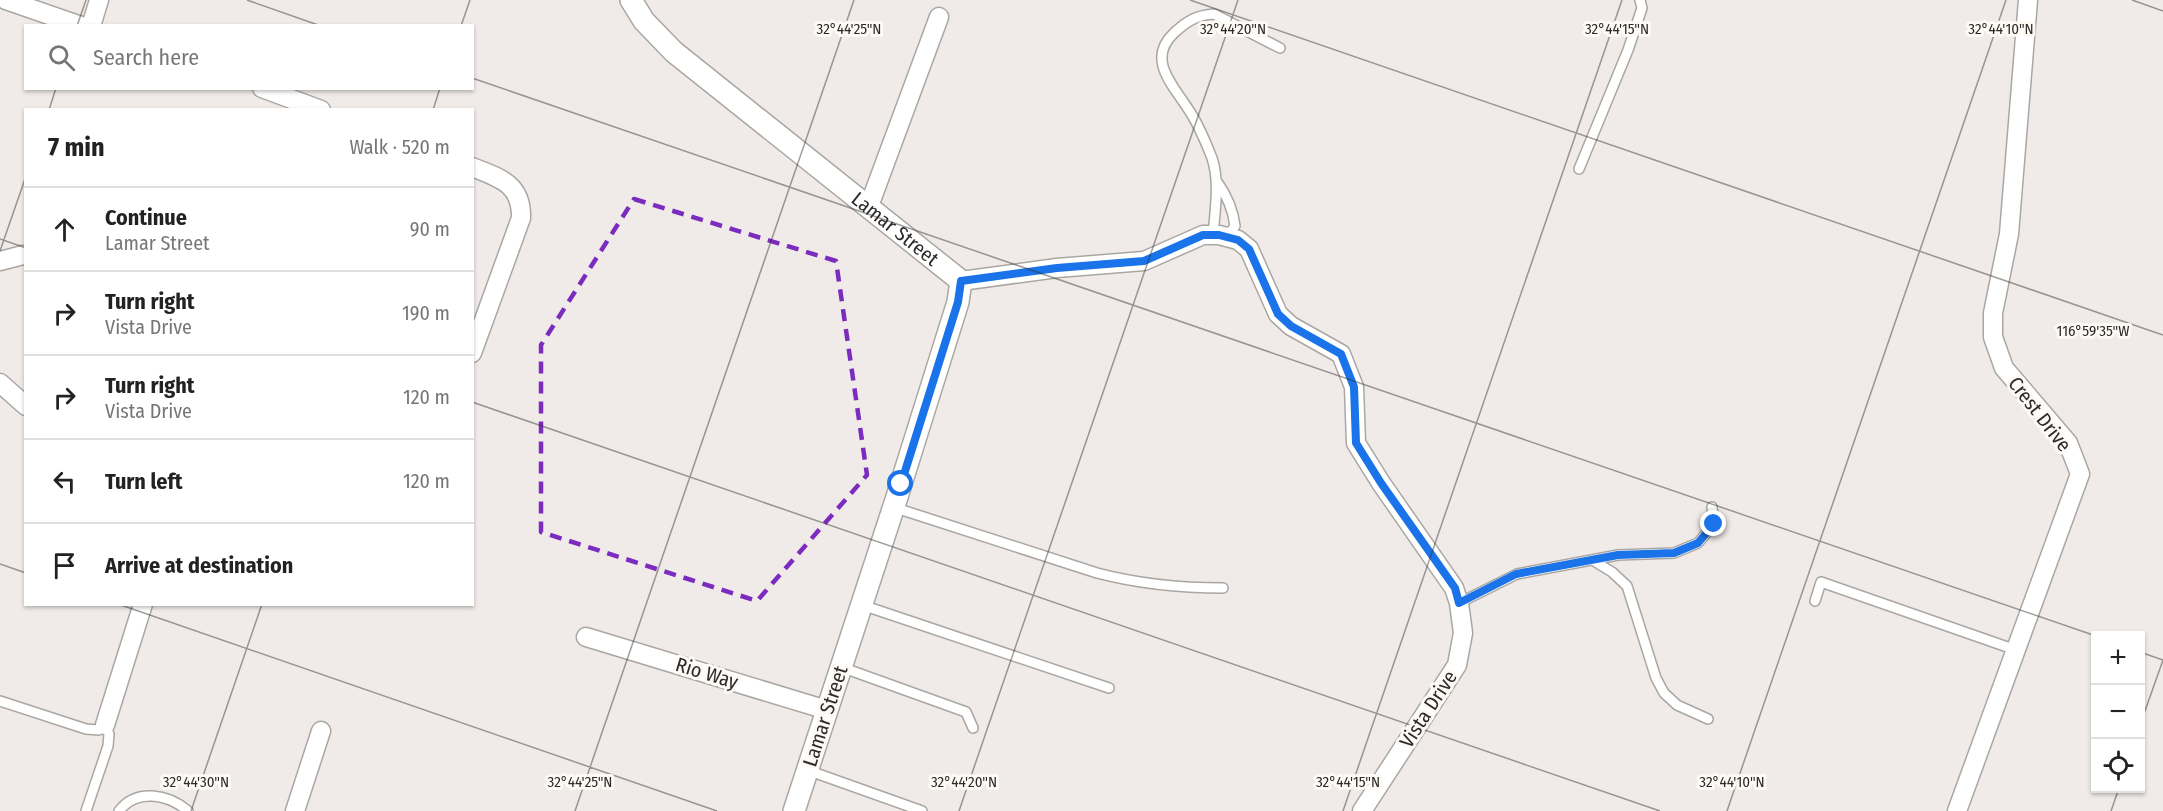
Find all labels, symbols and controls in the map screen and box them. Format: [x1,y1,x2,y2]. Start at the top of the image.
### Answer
text: 32°44'25"N [817,20,881,38]
text: 32°44'20"N [1200,20,1266,38]
text: 32°44'15"N [1585,20,1649,38]
text: 32°44'10"N [1968,20,2034,38]
search box [24,24,474,90]
icon: search [45,41,78,74]
text: Search here [93,44,199,71]
text: 7 min [48,132,105,163]
text: Walk · 520 m [349,135,450,159]
street label: Lamar Street [847,187,944,271]
text: Continue [105,204,187,231]
icon: ahead [48,213,81,246]
text: 90 m [410,217,450,241]
text: Lamar Street [105,231,210,255]
text: Turn right [105,288,194,315]
icon: right [48,297,81,330]
text: 190 m [402,301,450,325]
text: Vista Drive [105,315,192,339]
text: 116°59'35"W [2057,322,2129,340]
text: Turn right [105,372,194,399]
street label: Crest Drive [2003,372,2077,456]
icon: right [48,381,81,414]
text: 120 m [403,385,450,409]
text: Vista Drive [105,399,192,423]
icon: left [48,465,81,498]
text: Turn left [105,468,183,495]
text: 120 m [403,469,450,493]
route start [887,470,913,496]
route end [1700,510,1726,536]
icon: arrive [48,549,81,582]
text: Arrive at destination [105,552,293,579]
map controls [2091,631,2145,793]
button: + [2091,631,2145,685]
street label: Rio Way [673,652,741,694]
street label: Lamar Street [797,662,853,769]
street label: Vista Drive [1394,666,1462,752]
button: − [2091,685,2145,739]
button: locate [2091,739,2145,793]
text: 32°44'30"N [163,773,229,791]
text: 32°44'25"N [548,773,612,791]
text: 32°44'20"N [931,773,997,791]
text: 32°44'15"N [1316,773,1380,791]
text: 32°44'10"N [1699,773,1765,791]

